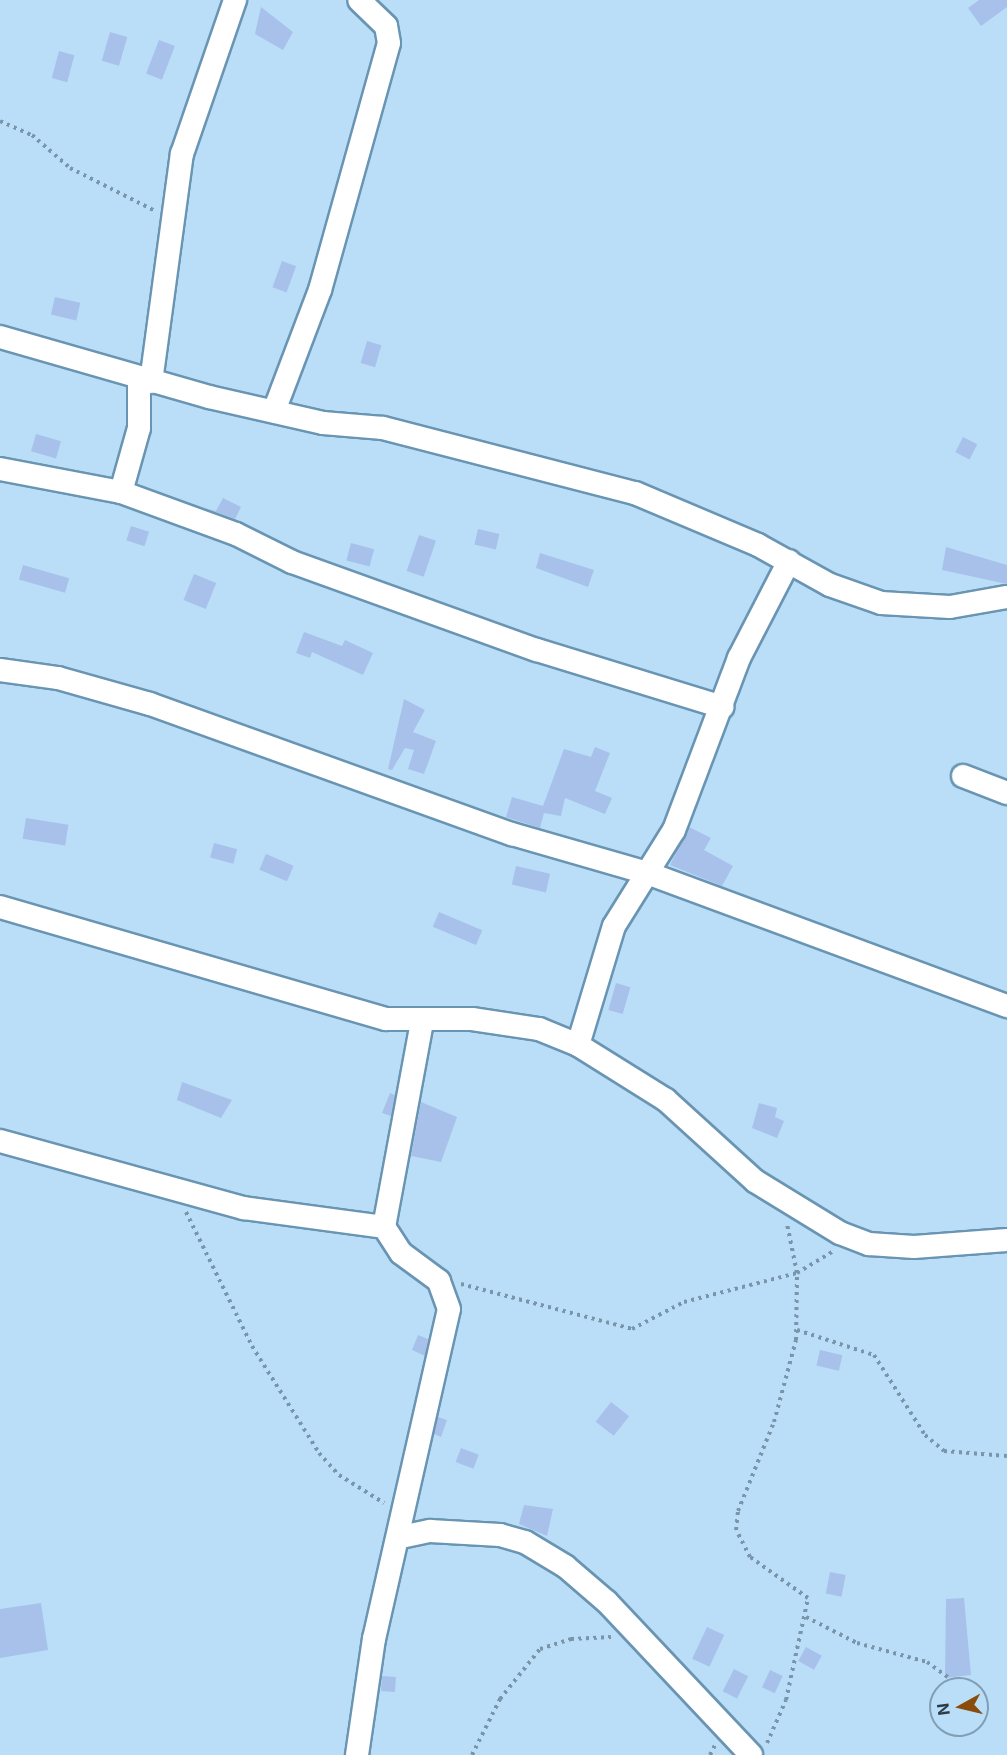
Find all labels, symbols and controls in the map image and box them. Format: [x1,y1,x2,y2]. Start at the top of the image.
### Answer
north arrow [929,1677,989,1737]
text: N [932,1702,954,1717]

